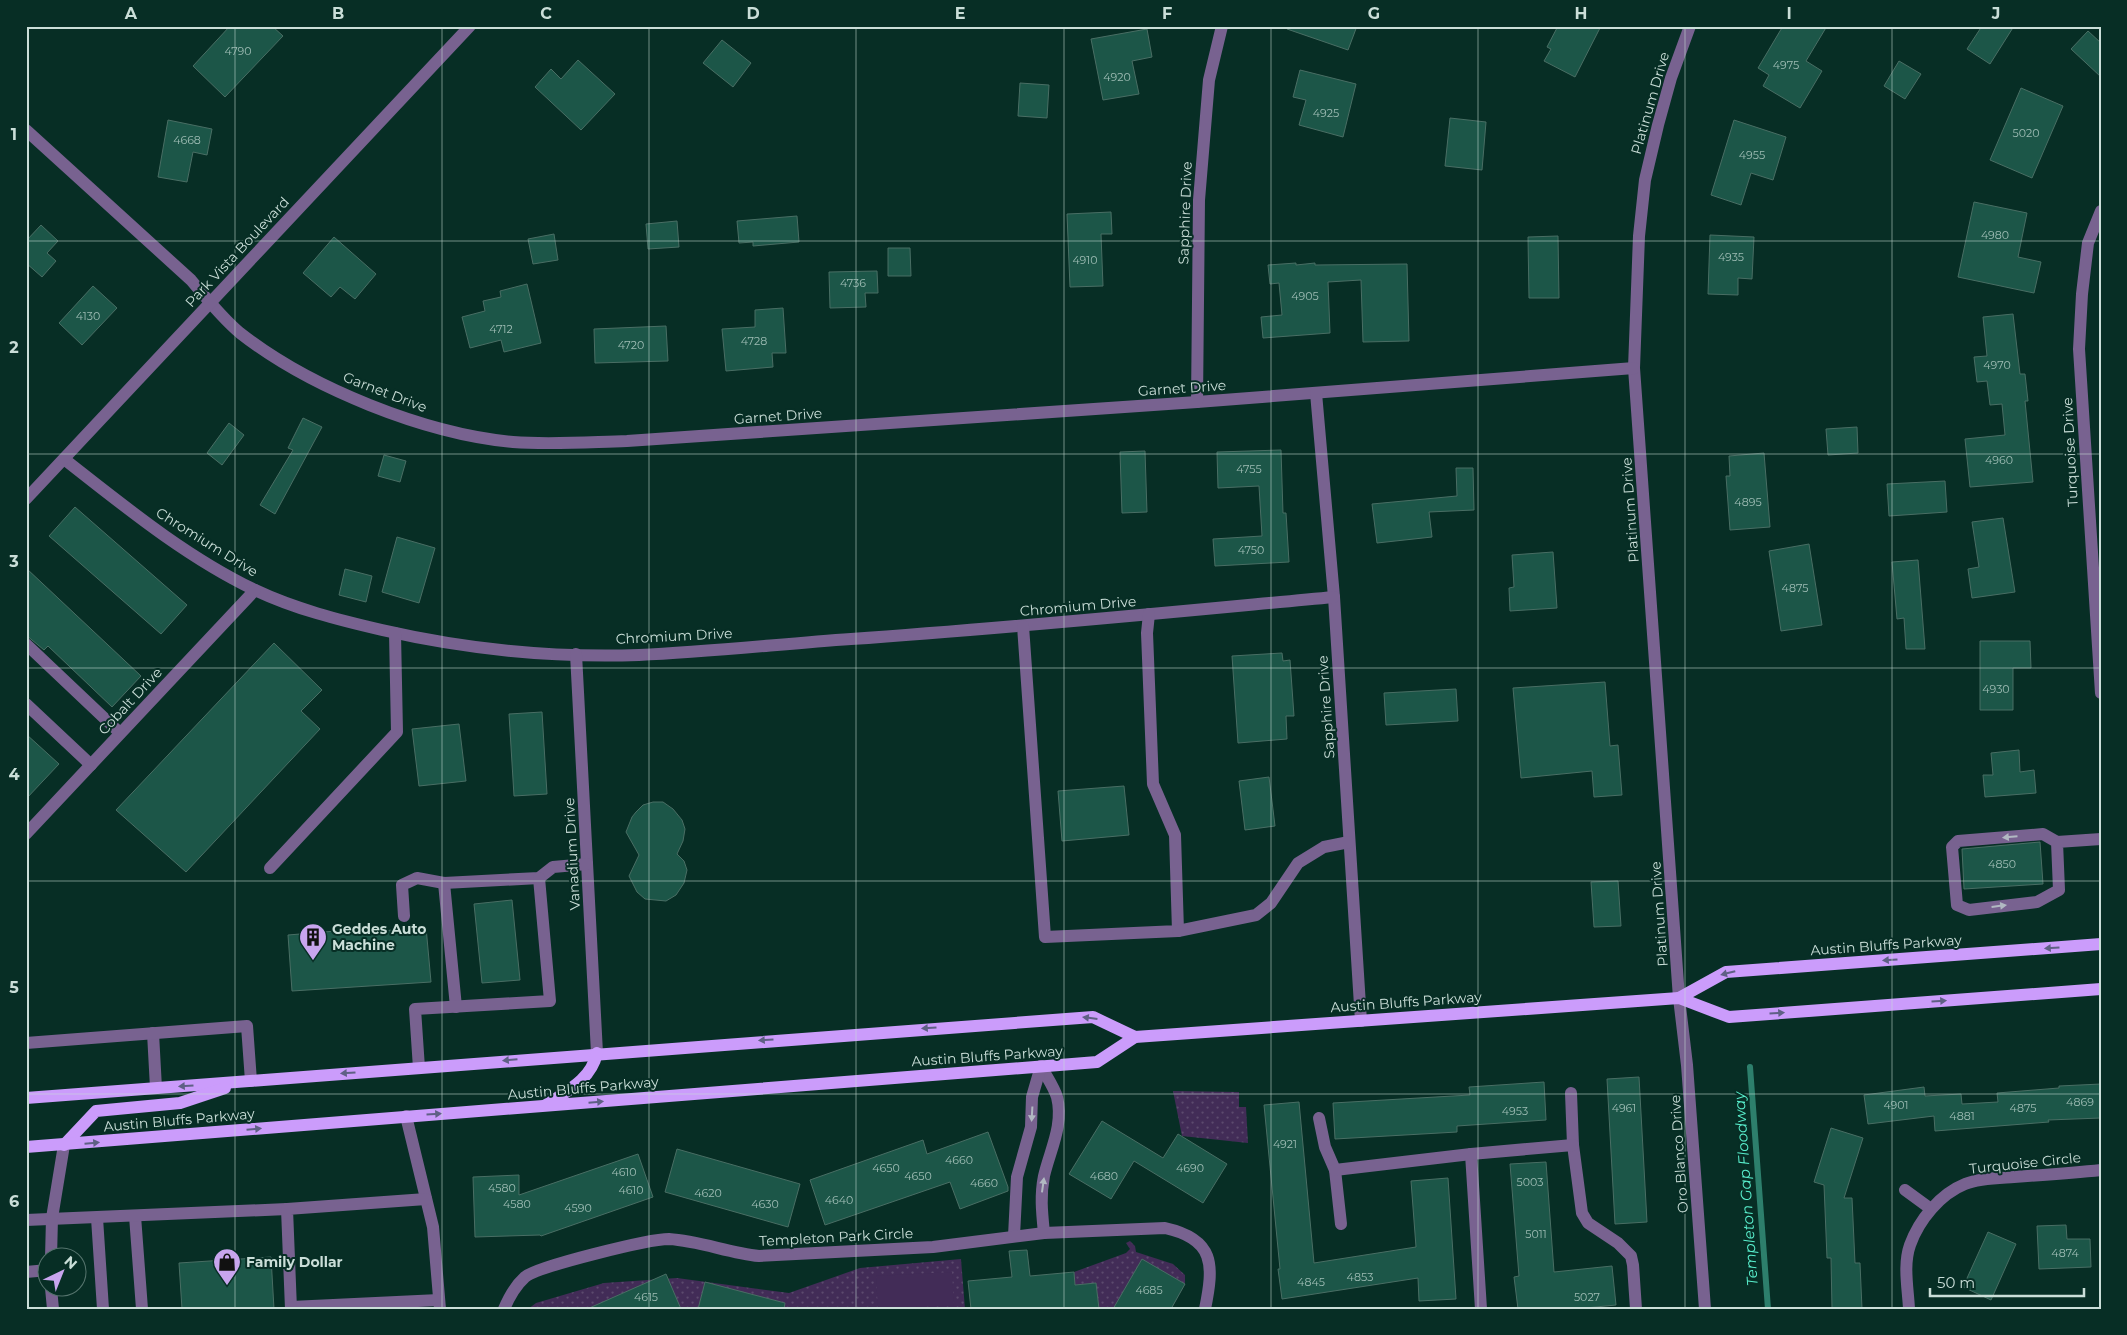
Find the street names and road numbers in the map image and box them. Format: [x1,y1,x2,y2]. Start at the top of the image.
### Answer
street label: Platinum Drive [1627,50,1673,156]
street label: Sapphire Drive [1174,161,1196,265]
street label: Park Vista Boulevard [181,193,293,311]
street label: Garnet Drive [340,368,430,416]
street label: Garnet Drive [1137,376,1227,400]
street label: Turquoise Drive [2058,397,2082,507]
street label: Garnet Drive [733,404,823,428]
street label: Platinum Drive [1617,457,1643,563]
street label: Chromium Drive [153,503,261,581]
street label: Chromium Drive [1019,592,1137,620]
street label: Chromium Drive [615,624,733,648]
street label: Sapphire Drive [1313,655,1339,759]
street label: Cobalt Drive [94,663,166,739]
street label: Vanadium Drive [560,797,584,911]
street label: Platinum Drive [1646,861,1672,967]
street label: Austin Bluffs Parkway [1810,931,1963,959]
street label: Austin Bluffs Parkway [1330,988,1483,1016]
street label: Austin Bluffs Parkway [911,1042,1064,1070]
street label: Austin Bluffs Parkway [507,1072,660,1104]
street label: Oro Blanco Drive [1666,1094,1692,1214]
street label: Austin Bluffs Parkway [103,1104,256,1136]
street label: Turquoise Circle [1968,1148,2082,1178]
street label: Templeton Park Circle [758,1224,914,1250]

